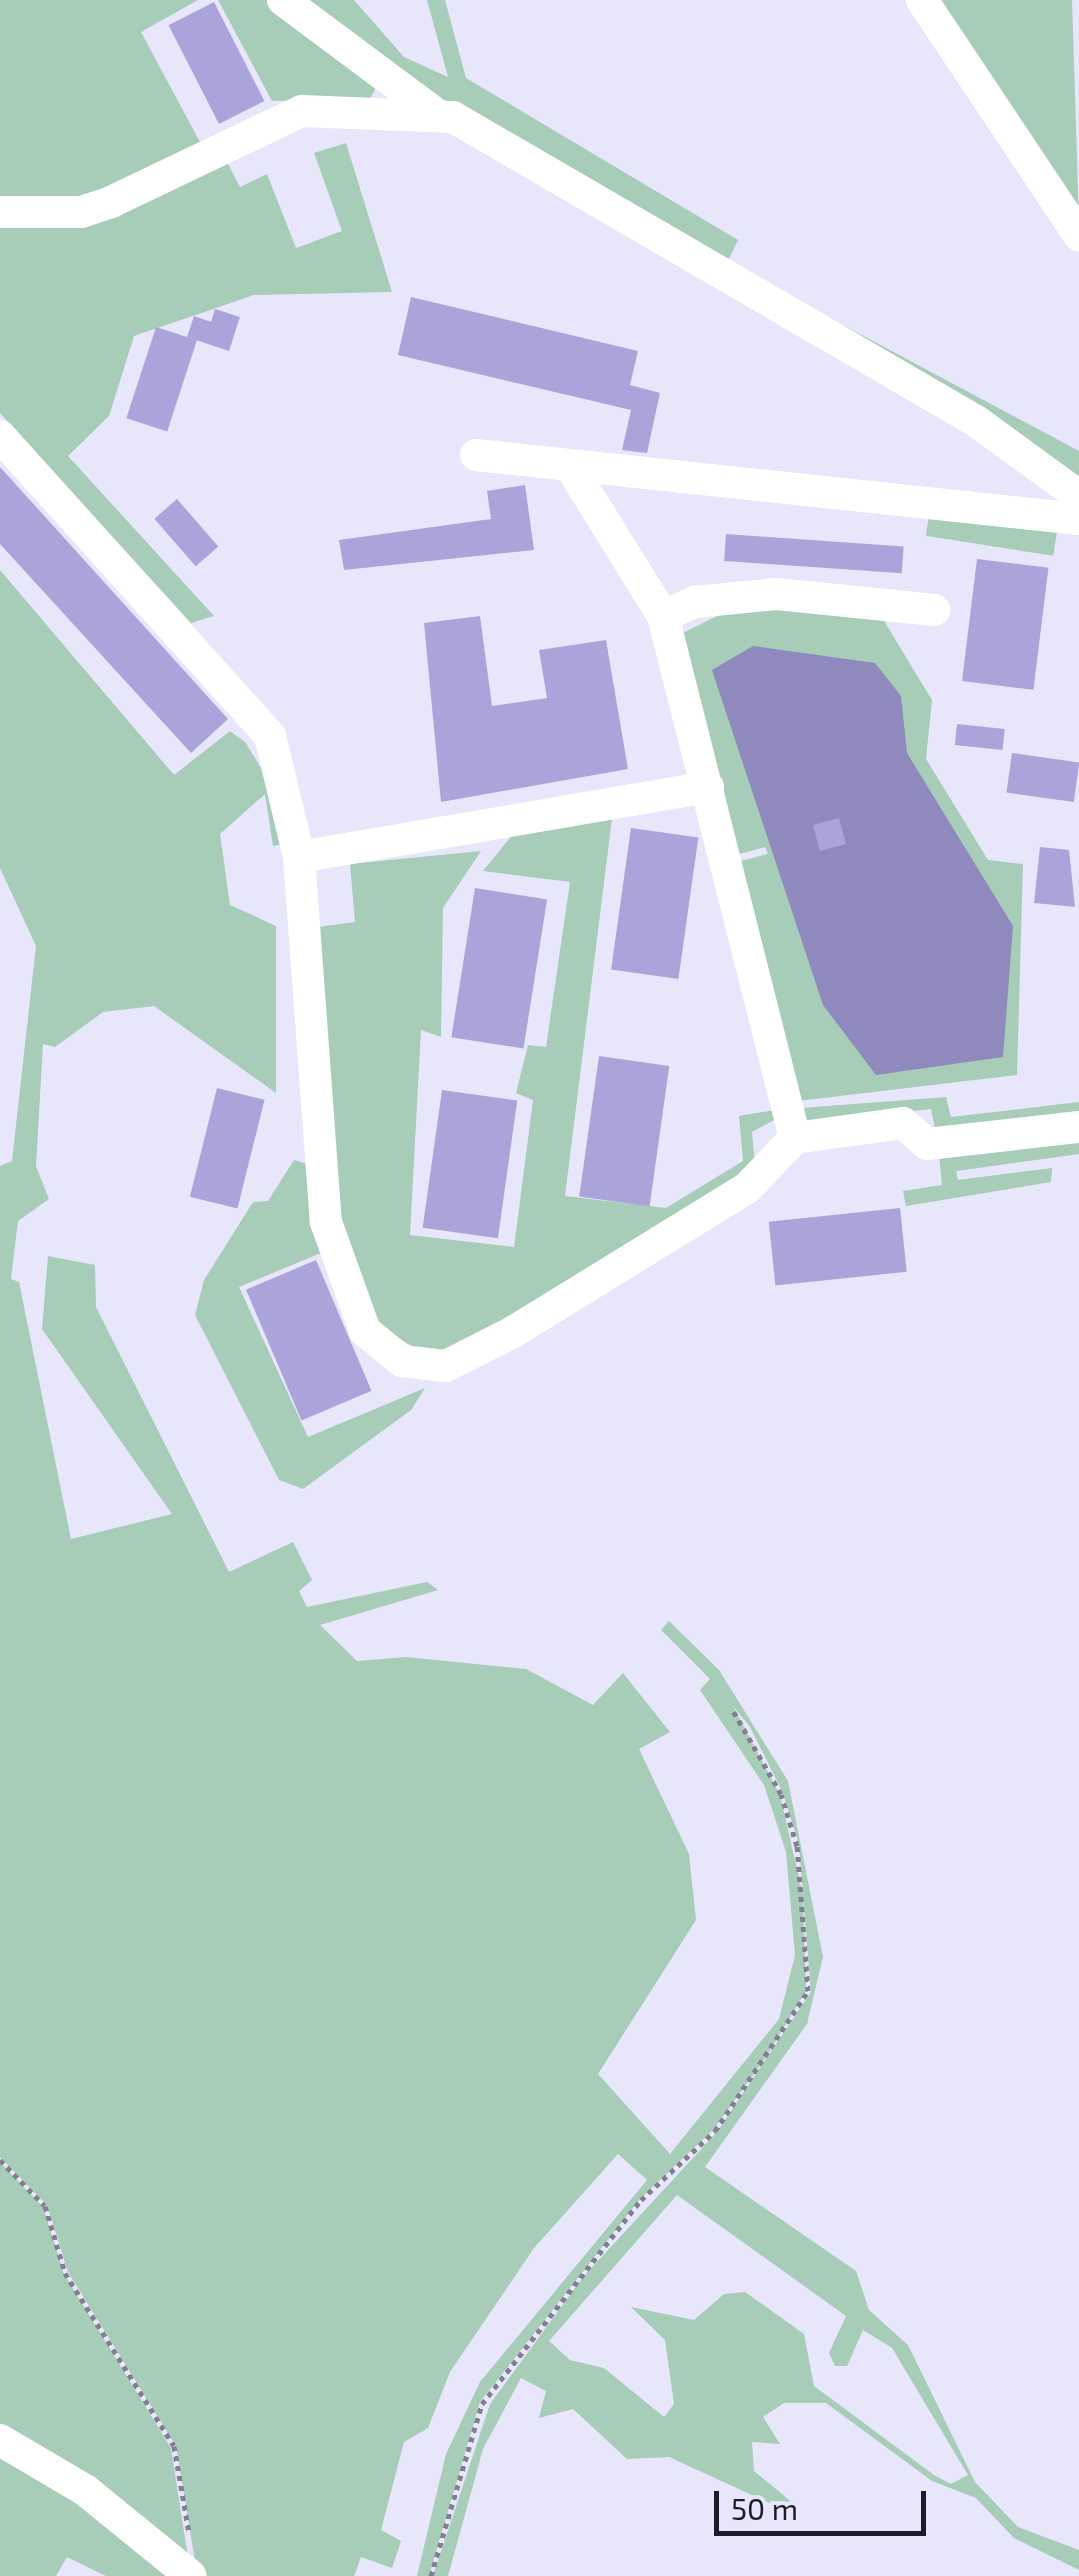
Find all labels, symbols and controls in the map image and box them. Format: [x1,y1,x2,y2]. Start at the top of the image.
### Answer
scale bar [719,2471,932,2533]
text: 50 m [731,2490,798,2526]

